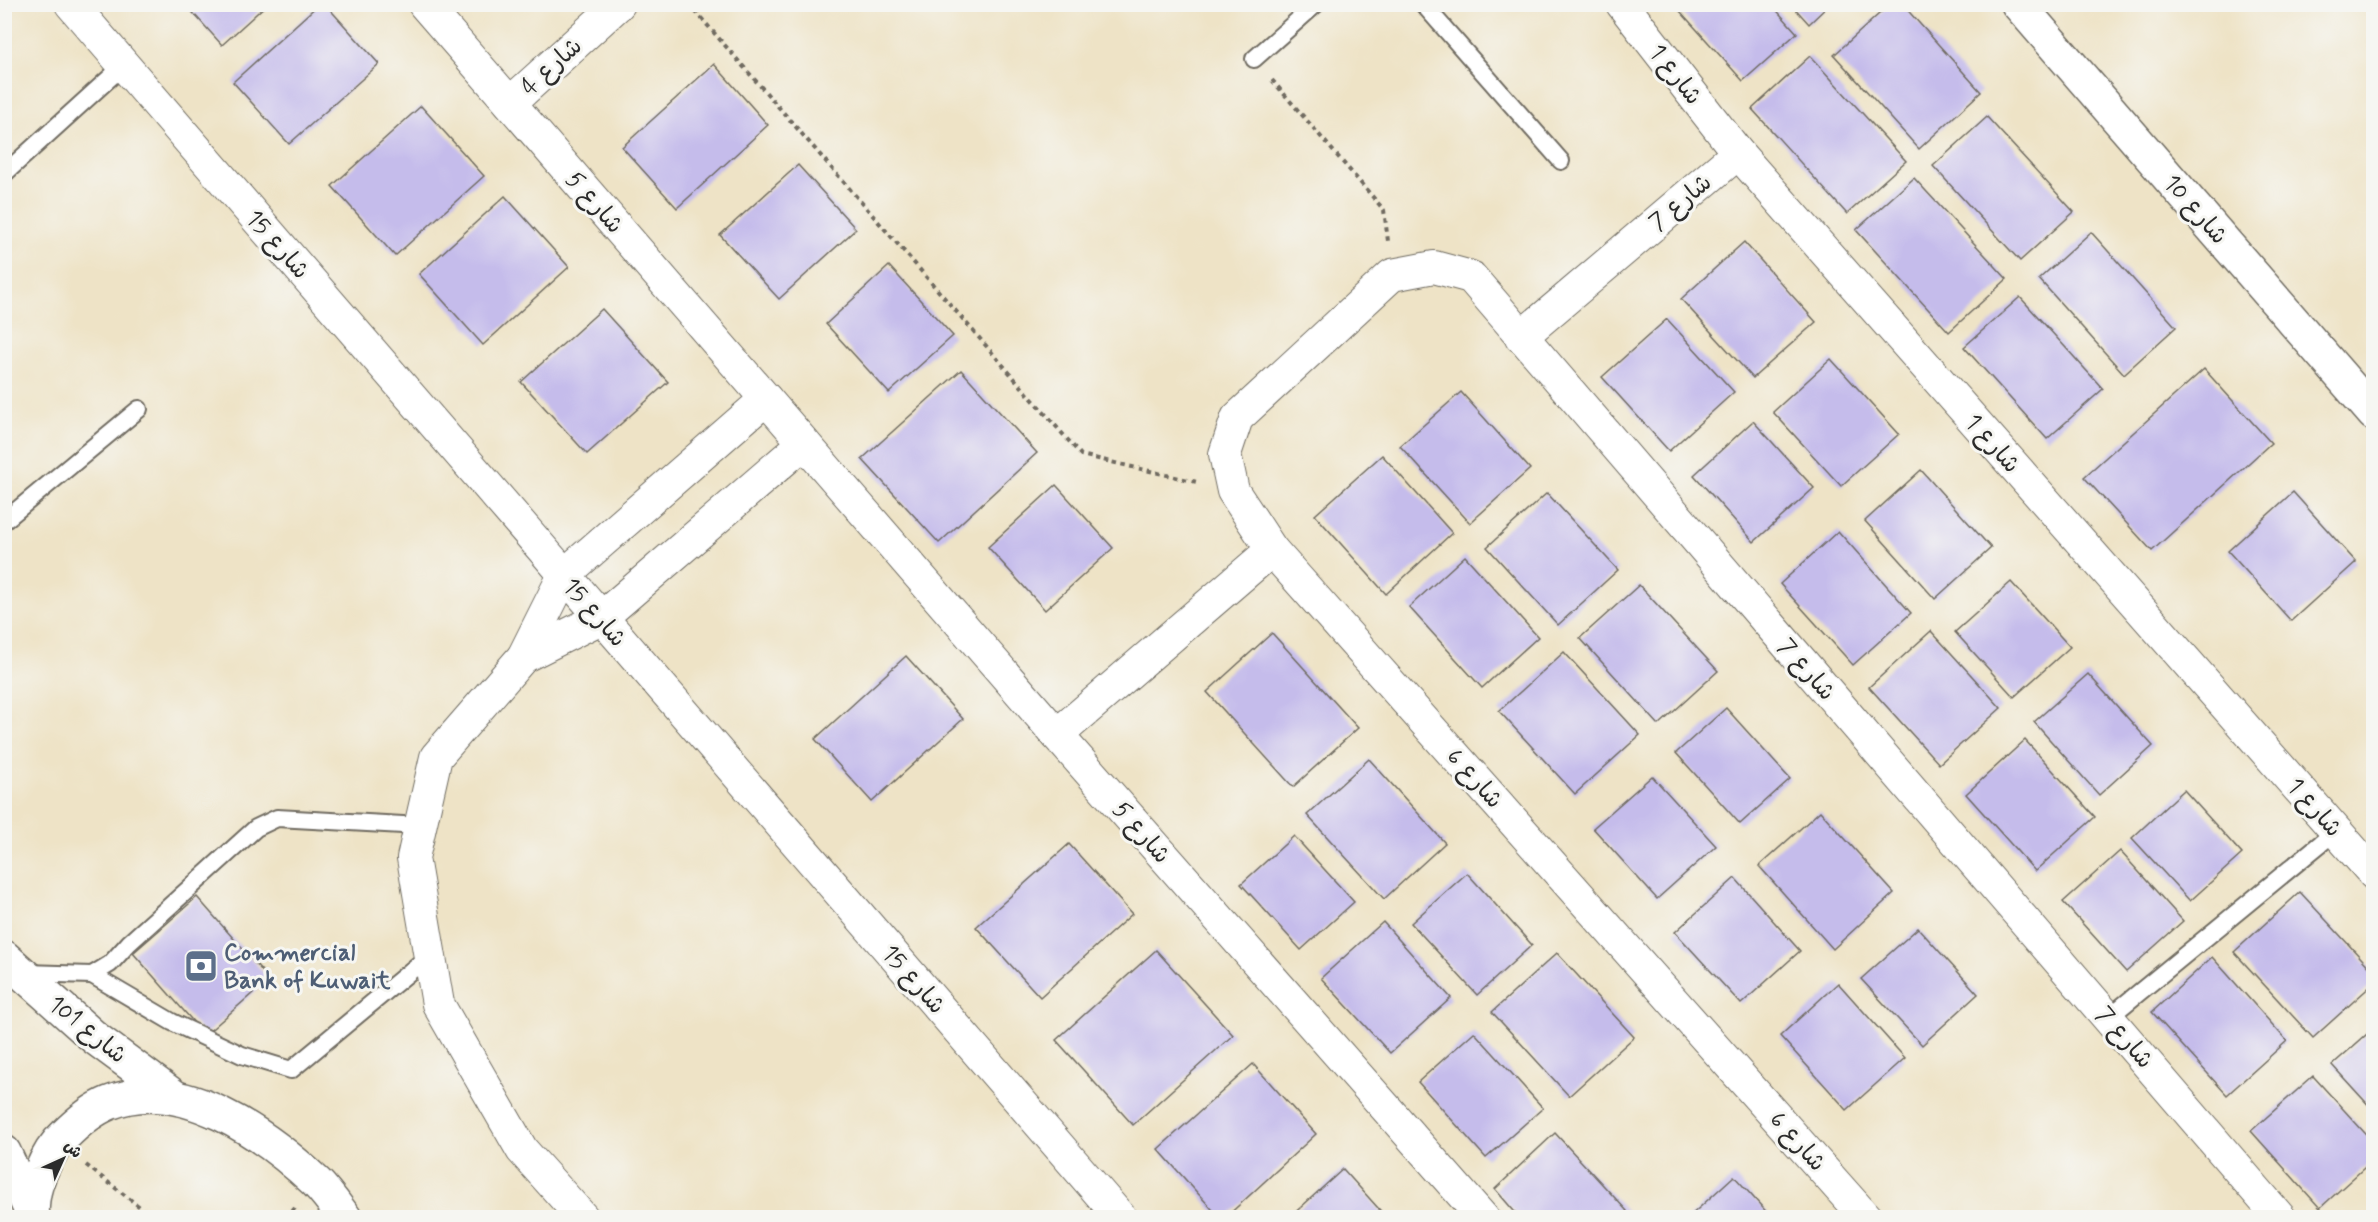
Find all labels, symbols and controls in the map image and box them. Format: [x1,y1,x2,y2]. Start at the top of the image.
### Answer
street label: شارع 4 [515,31,589,103]
street label: شارع 1 [1641,38,1708,112]
street label: شارع 5 [558,165,629,241]
street label: شارع 7 [1643,168,1719,238]
street label: شارع 10 [2156,169,2234,251]
street label: شارع 15 [238,204,315,286]
street label: شارع 1 [1957,408,2026,480]
street label: شارع 15 [555,572,632,654]
street label: شارع 7 [1770,632,1842,708]
street label: شارع 6 [1439,742,1509,816]
street label: شارع 1 [2279,772,2348,844]
street label: شارع 5 [1105,795,1176,871]
place label: Commercial Bank of Kuwait [224,938,391,997]
street label: شارع 15 [874,939,951,1021]
bank icon: Commercial Bank of Kuwait [183,948,219,984]
street label: شارع 101 [41,989,133,1071]
street label: شارع 7 [2088,1000,2160,1076]
street label: شارع 6 [1762,1105,1832,1179]
north arrow [33,1129,93,1189]
text: ش [59,1136,86,1163]

